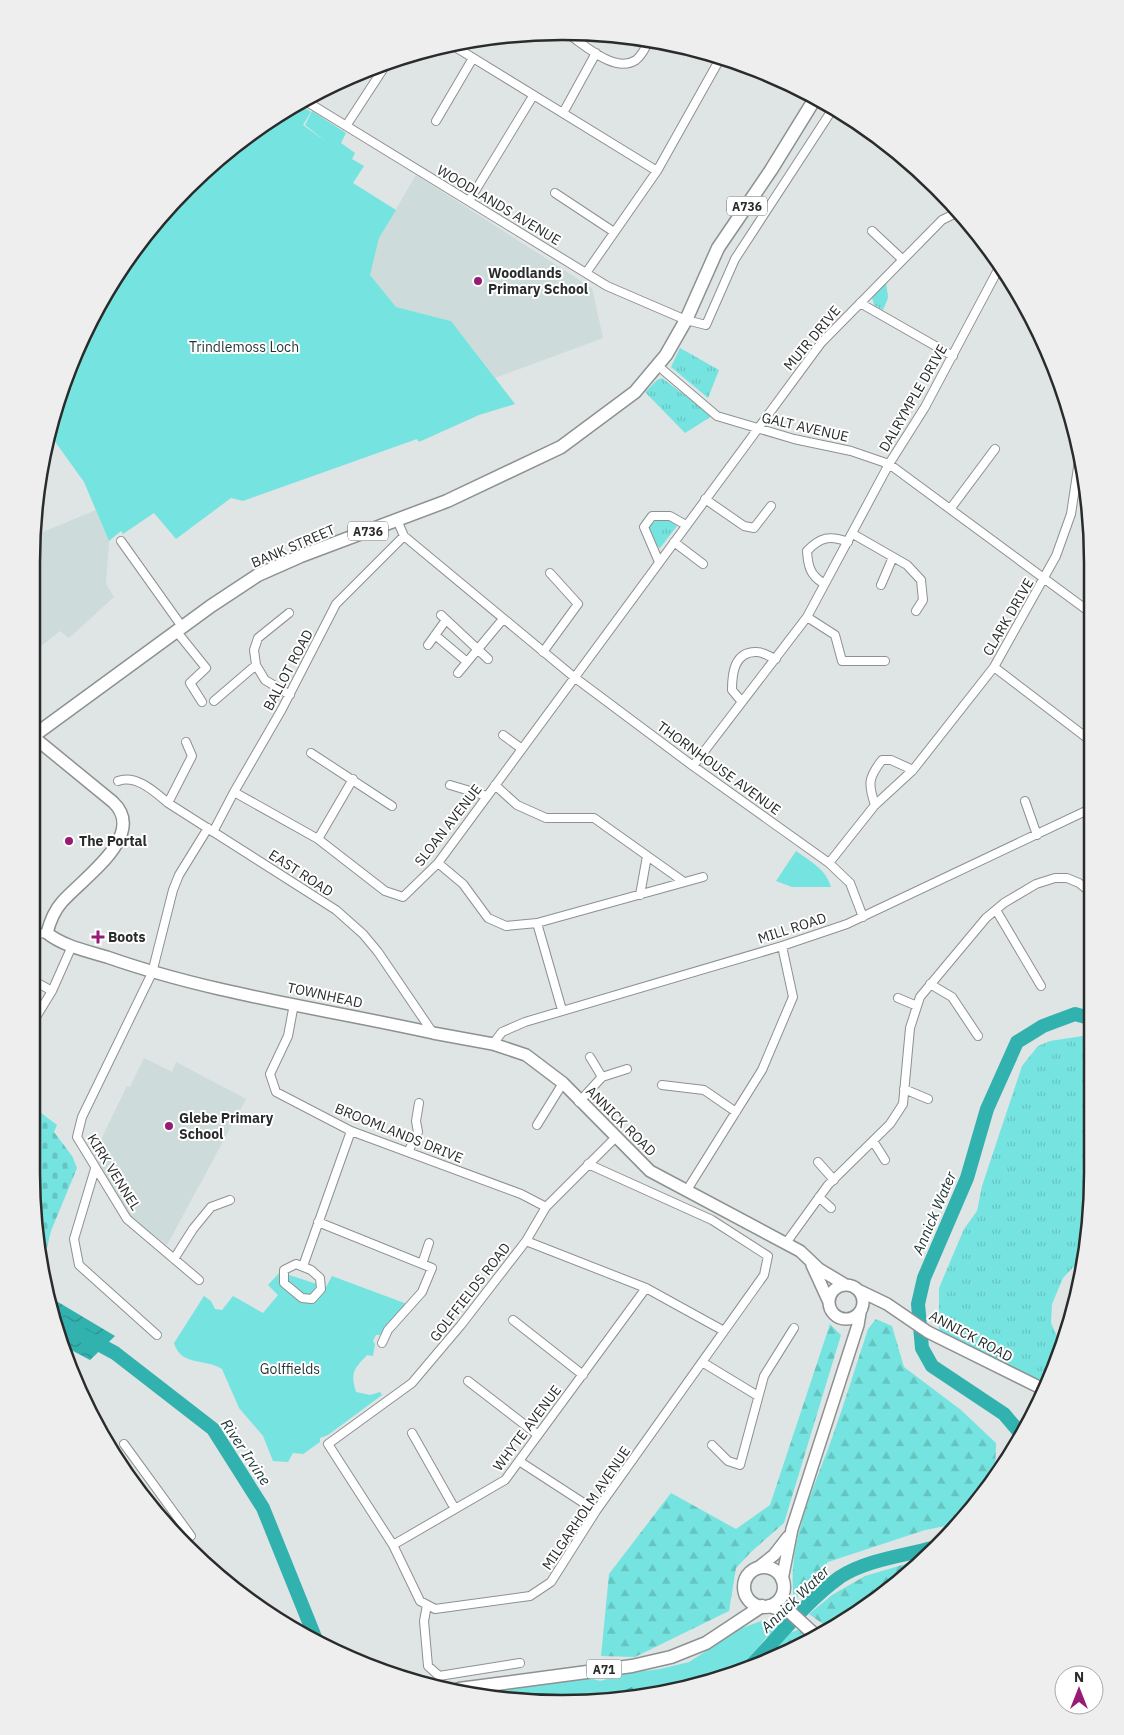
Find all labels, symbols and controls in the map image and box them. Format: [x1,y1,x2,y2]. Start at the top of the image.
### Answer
street label: WOODLANDS AVENUE [434,161,564,249]
road number: A736 [727,197,767,216]
place label: Woodlands Primary School [488,264,588,298]
marker: Woodlands Primary School [472,275,484,287]
street label: MUIR DRIVE [780,302,844,374]
park label: Trindlemoss Loch [189,338,299,356]
street label: DALRYMPLE DRIVE [875,341,951,455]
street label: GALT AVENUE [760,408,850,446]
street label: BANK STREET [248,520,338,572]
road number: A736 [348,522,388,540]
street label: CLARK DRIVE [979,575,1037,659]
street label: BALLOT ROAD [259,626,317,714]
street label: THORNHOUSE AVENUE [654,717,784,819]
street label: SLOAN AVENUE [410,780,486,870]
place label: The Portal [79,832,147,850]
marker: The Portal [63,835,75,847]
street label: EAST ROAD [265,845,337,901]
street label: MILL ROAD [755,908,829,948]
place label: Boots [108,928,145,946]
marker: Boots [92,931,104,943]
street label: TOWNHEAD [286,978,364,1012]
street label: ANNICK ROAD [582,1082,660,1160]
street label: BROOMLANDS DRIVE [332,1099,466,1167]
place label: Glebe Primary School [179,1109,274,1143]
marker: Glebe Primary School [163,1120,175,1132]
street label: KIRK VENNEL [83,1130,145,1214]
water label: Annick Water [908,1168,960,1258]
street label: GOLFFIELDS ROAD [426,1239,514,1345]
street label: ANNICK ROAD [926,1306,1016,1366]
park label: Golffields [260,1360,320,1378]
street label: WHYTE AVENUE [489,1382,565,1474]
water label: River Irvine [217,1415,275,1489]
street label: MILGARHOLM AVENUE [538,1443,634,1573]
water label: Annick Water [756,1561,834,1637]
road number: A71 [586,1660,622,1678]
north arrow [1054,1665,1104,1715]
text: N [1074,1668,1084,1686]

